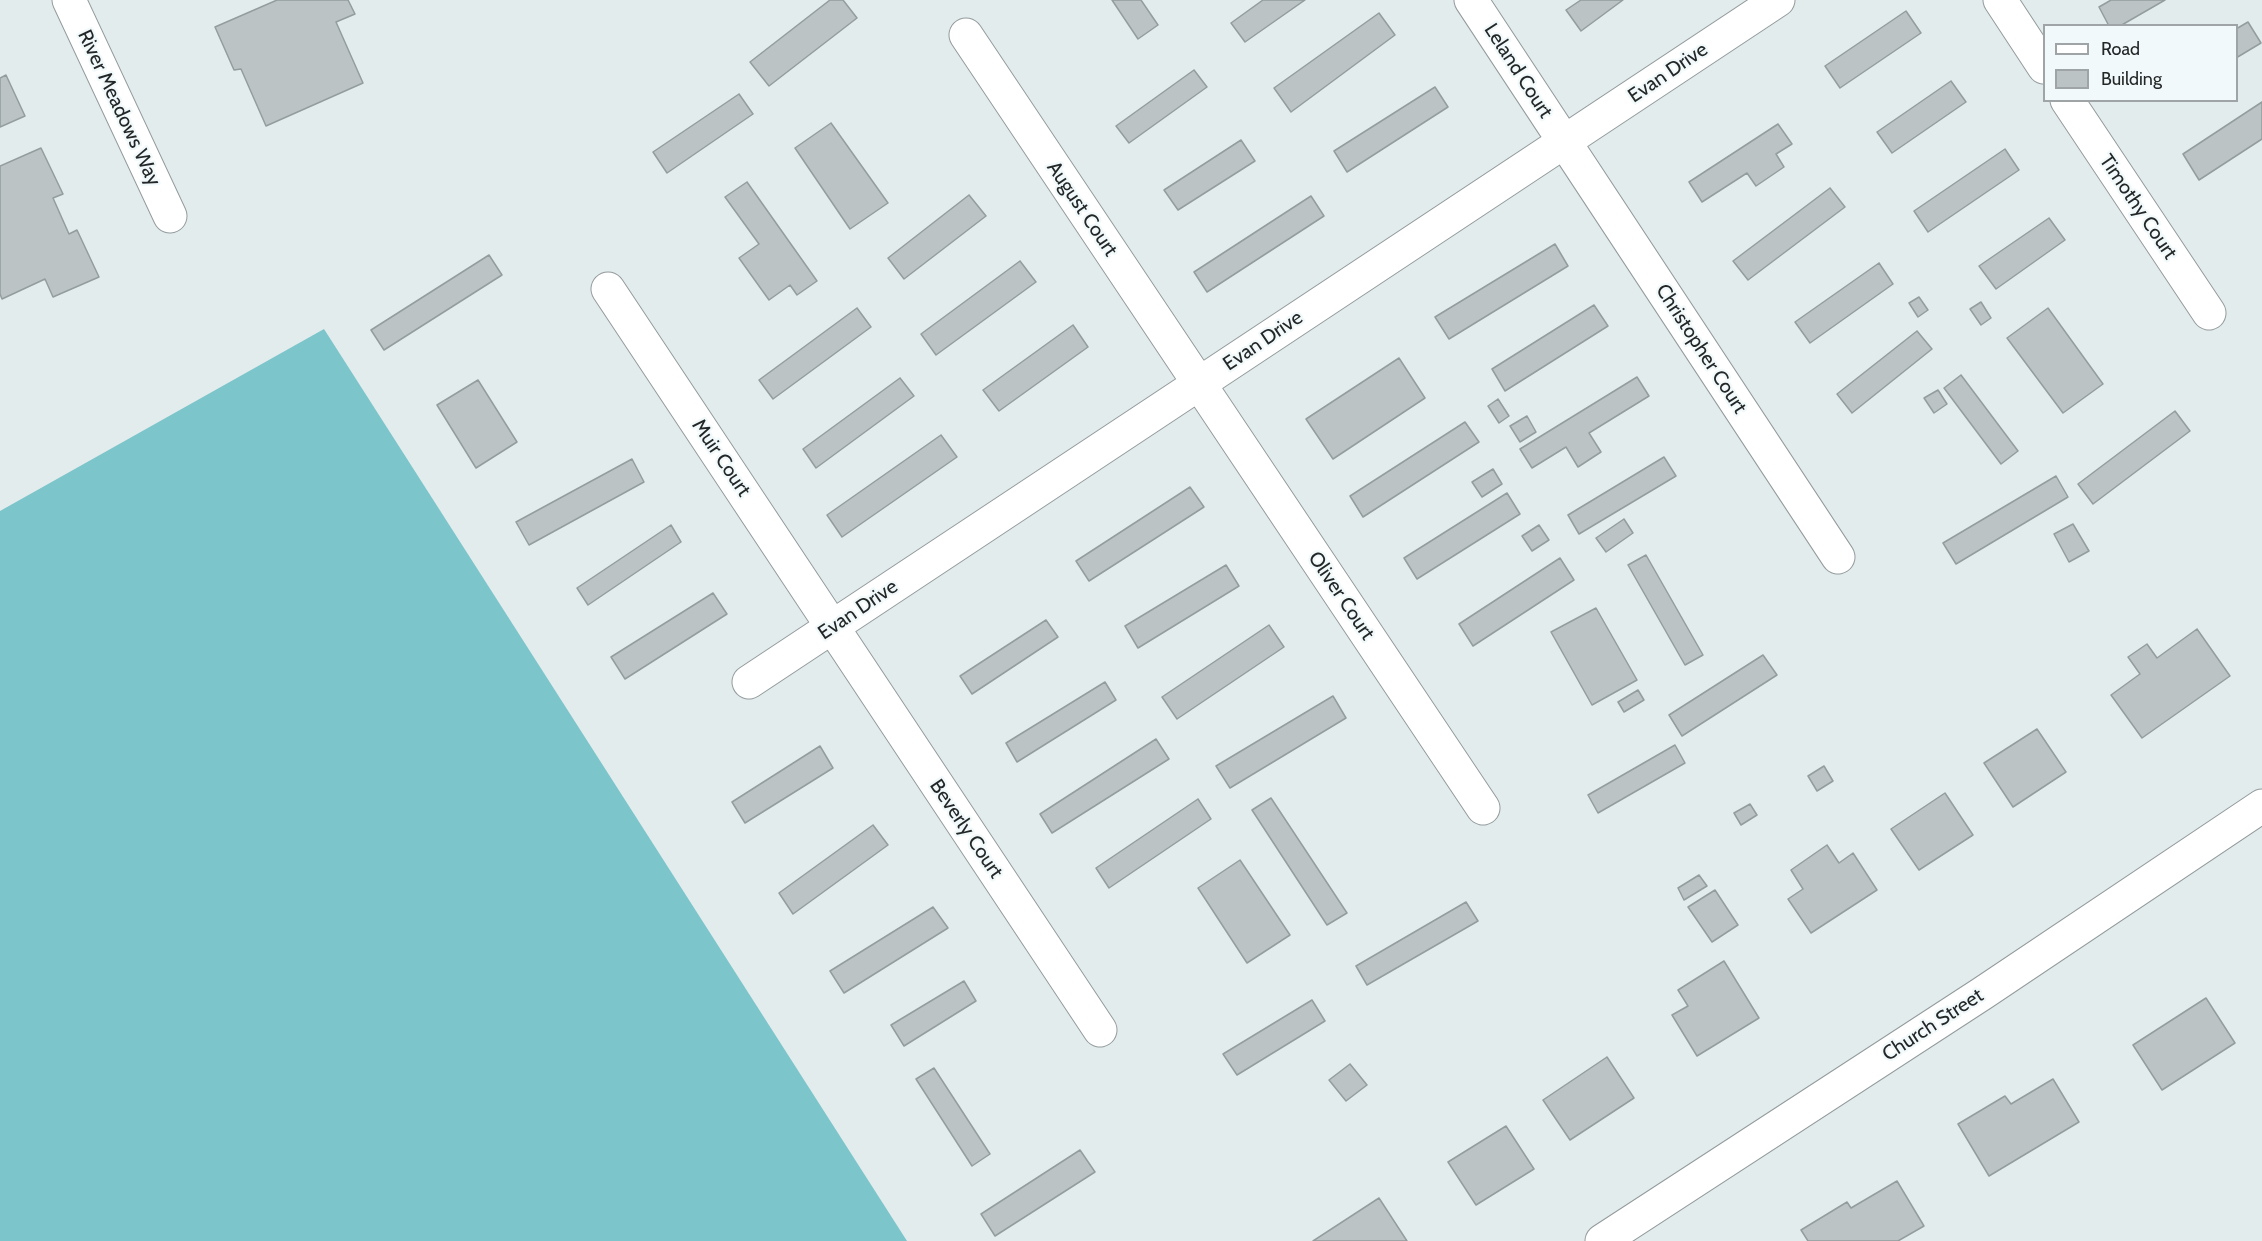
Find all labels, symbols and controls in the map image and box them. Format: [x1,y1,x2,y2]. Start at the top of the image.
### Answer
street label: Leland Court [1479,19,1557,123]
legend [2043,24,2238,102]
street label: River Meadows Way [72,26,166,190]
street label: Evan Drive [1624,38,1712,108]
text: Road [2101,38,2140,60]
text: Building [2101,68,2162,90]
street label: Timothy Court [2094,150,2182,264]
street label: August Court [1042,157,1122,261]
street label: Christopher Court [1650,280,1752,418]
street label: Evan Drive [1219,306,1307,376]
street label: Muir Court [686,415,756,501]
street label: Oliver Court [1303,547,1379,645]
street label: Evan Drive [814,575,902,645]
street label: Beverly Court [924,775,1008,883]
street label: Church Street [1878,983,1988,1067]

